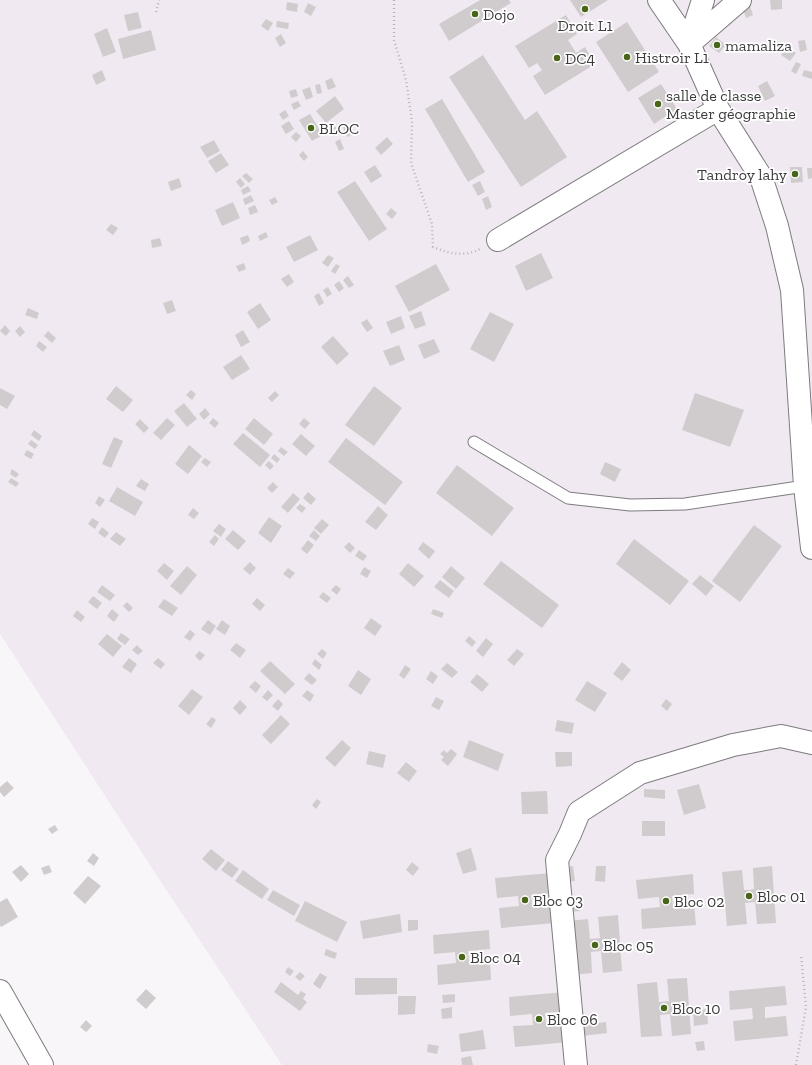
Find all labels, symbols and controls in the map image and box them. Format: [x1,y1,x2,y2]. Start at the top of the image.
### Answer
marker: Droit L1 [580,4,590,14]
place label: Dojo [483,5,515,24]
marker: Dojo [470,9,480,19]
place label: Droit L1 [557,16,613,35]
place label: mamaliza [725,36,792,55]
marker: mamaliza [712,40,722,50]
place label: Histroir L1 [635,48,709,67]
place label: DC4 [565,49,596,68]
marker: Histroir L1 [622,52,632,62]
marker: DC4 [552,53,562,63]
place label: salle de classe Master géographie [666,86,796,123]
marker: salle de classe Master géographie [653,99,663,109]
place label: BLOC [319,119,359,138]
marker: BLOC [306,123,316,133]
place label: Tandroy lahy [697,165,788,184]
marker: Tandroy lahy [790,169,800,179]
place label: Bloc 01 [757,887,805,906]
place label: Bloc 03 [533,891,583,910]
marker: Bloc 01 [744,891,754,901]
place label: Bloc 02 [674,892,725,911]
marker: Bloc 03 [520,895,530,905]
marker: Bloc 02 [661,896,671,906]
place label: Bloc 05 [603,936,653,955]
marker: Bloc 05 [590,940,600,950]
place label: Bloc 04 [470,948,521,967]
marker: Bloc 04 [457,952,467,962]
place label: Bloc 10 [672,999,720,1018]
marker: Bloc 10 [659,1003,669,1013]
place label: Bloc 06 [547,1010,598,1029]
marker: Bloc 06 [534,1014,544,1024]

